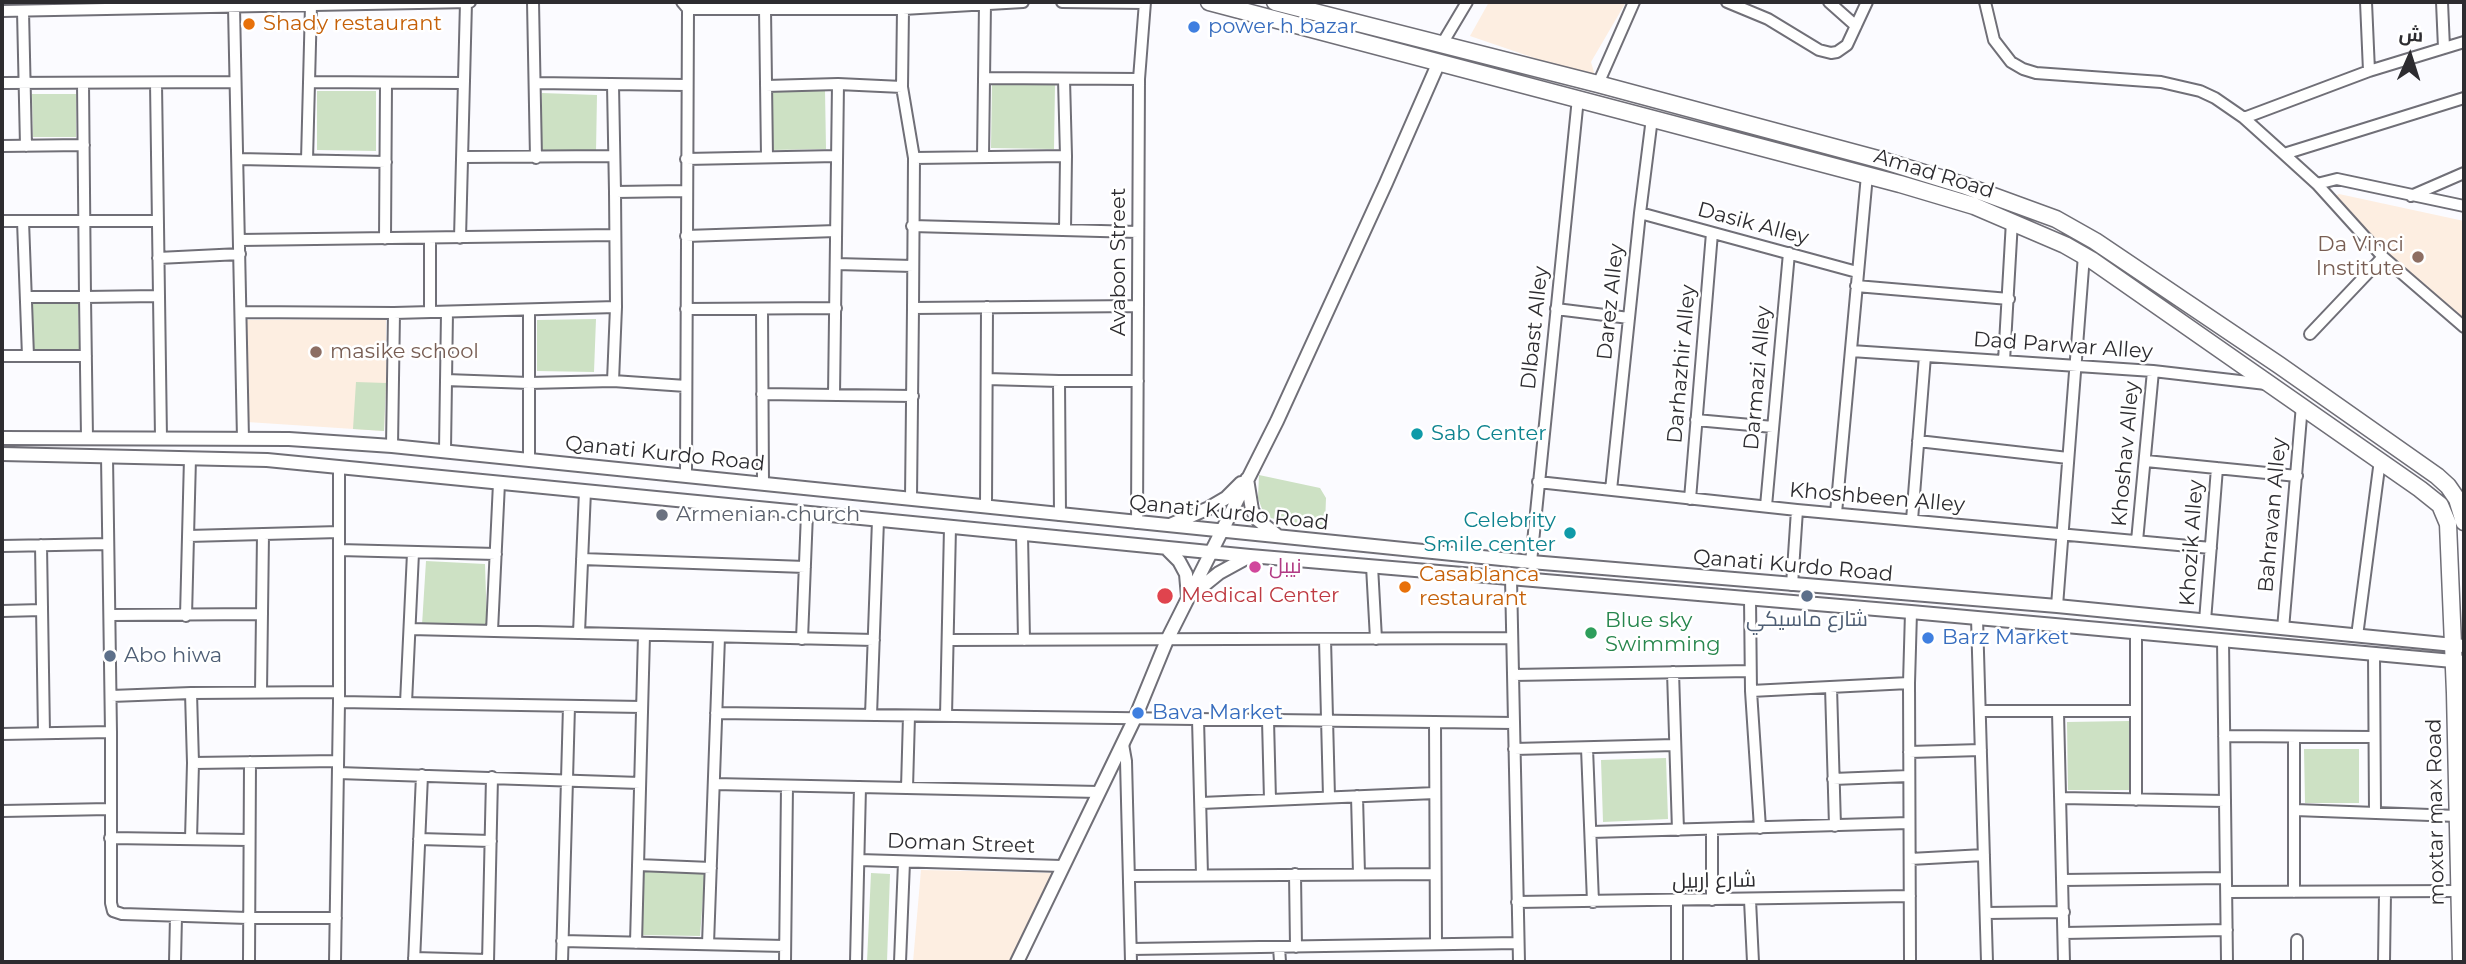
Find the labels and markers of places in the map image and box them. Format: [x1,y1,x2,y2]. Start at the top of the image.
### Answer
place label: Shady restaurant [263,11,442,37]
place label: power h bazar [1208,14,1358,40]
marker: Shady restaurant [241,16,257,32]
marker: power h bazar [1186,19,1202,35]
place label: Da Vinci Institute [2316,232,2404,282]
marker: Da Vinci Institute [2410,249,2426,265]
place label: masike school [330,339,479,365]
marker: masike school [308,344,324,360]
place label: Sab Center [1431,421,1547,447]
marker: Sab Center [1409,426,1425,442]
place label: Armenian church [676,502,860,528]
marker: Armenian church [654,507,670,523]
place label: Celebrity Smile center [1424,508,1556,558]
marker: Celebrity Smile center [1562,525,1578,541]
place label: نيبل [1269,554,1302,580]
marker: نيبل [1247,559,1263,575]
place label: Casablanca restaurant [1419,562,1539,612]
marker: Casablanca restaurant [1397,579,1413,595]
place label: Medical Center [1181,583,1340,609]
marker: Medical Center [1155,586,1175,606]
marker: شارع ماسيكي [1799,588,1815,604]
place label: شارع ماسيكي [1746,607,1868,633]
place label: Blue sky Swimming [1605,608,1721,658]
marker: Blue sky Swimming [1583,625,1599,641]
place label: Barz Market [1942,625,2069,651]
marker: Barz Market [1920,630,1936,646]
place label: Abo hiwa [124,643,222,669]
marker: Abo hiwa [102,648,118,664]
place label: Bava Market [1152,700,1283,726]
marker: Bava Market [1130,705,1146,721]

